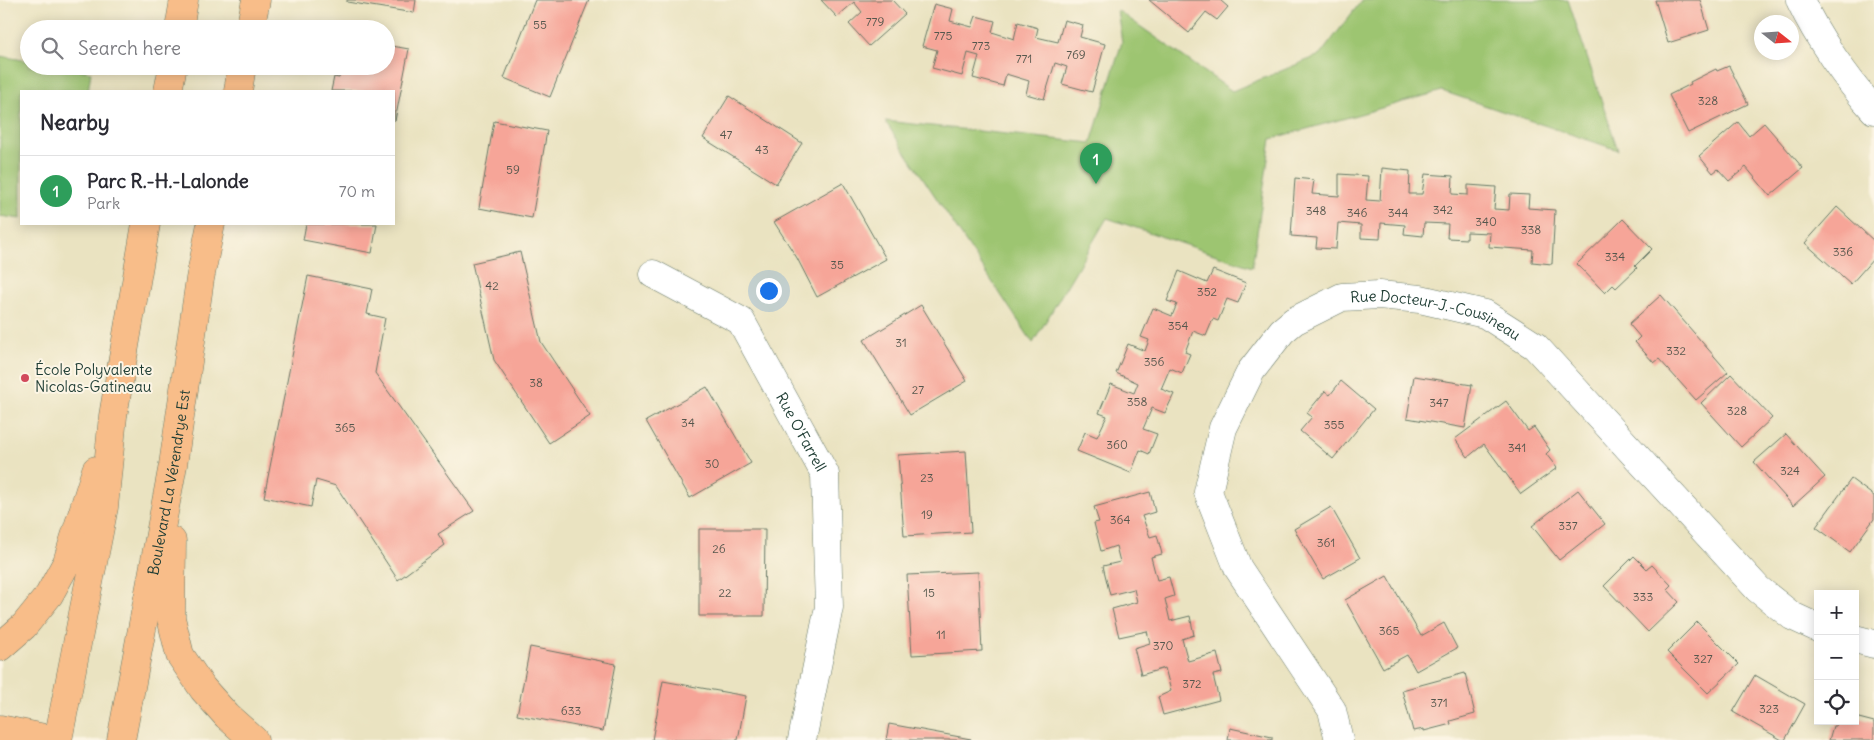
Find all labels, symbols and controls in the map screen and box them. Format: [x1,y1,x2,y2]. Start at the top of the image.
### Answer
house number: 779 [866,14,884,29]
north arrow [1754,15,1799,60]
house number: 55 [533,17,547,32]
search box [20,20,395,75]
house number: 775 [934,28,952,43]
icon: search [38,34,66,62]
text: Search here [78,36,181,60]
house number: 773 [972,38,990,53]
house number: 769 [1066,47,1086,62]
house number: 771 [1016,51,1032,66]
house number: 328 [1698,93,1718,108]
text: Nearby [40,109,110,136]
house number: 47 [720,127,732,142]
house number: 43 [755,142,769,157]
pin: 1 [1080,143,1112,184]
house number: 59 [506,162,520,177]
text: Parc R.-H.-Lalonde [87,169,249,193]
text: 1 [53,181,59,201]
text: 70 m [339,181,375,201]
text: Park [87,193,120,213]
house number: 342 [1433,202,1454,217]
house number: 348 [1306,203,1326,218]
house number: 346 [1347,205,1367,220]
house number: 344 [1388,205,1408,220]
house number: 340 [1475,214,1497,229]
house number: 338 [1521,222,1541,237]
house number: 336 [1833,244,1853,259]
house number: 334 [1605,249,1625,264]
house number: 35 [830,257,844,272]
house number: 42 [485,278,499,293]
your location [756,278,782,304]
house number: 352 [1197,284,1218,299]
street label: Rue Docteur-J.-Cousineau [1350,285,1525,344]
house number: 354 [1168,318,1188,333]
house number: 31 [895,335,907,350]
house number: 332 [1666,343,1687,358]
house number: 356 [1144,354,1164,369]
place label: École Polyvalente Nicolas-Gatineau [35,360,152,396]
marker: École Polyvalente Nicolas-Gatineau [19,372,31,384]
house number: 38 [529,375,543,390]
house number: 27 [912,382,924,397]
street label: Boulevard La Vérendrye Est [143,388,193,577]
street label: Rue O'Farrell [772,389,831,474]
house number: 358 [1127,394,1147,409]
house number: 347 [1429,395,1449,410]
house number: 328 [1727,403,1747,418]
house number: 34 [681,415,695,430]
house number: 355 [1324,417,1344,432]
house number: 365 [335,420,355,435]
house number: 360 [1106,437,1128,452]
house number: 341 [1508,440,1526,455]
house number: 30 [705,456,719,471]
house number: 324 [1780,463,1800,478]
house number: 23 [920,470,934,485]
house number: 19 [921,507,933,522]
house number: 364 [1110,512,1130,527]
house number: 337 [1558,518,1578,533]
house number: 361 [1317,535,1335,550]
house number: 26 [712,541,726,556]
house number: 22 [718,585,732,600]
house number: 15 [923,585,935,600]
house number: 333 [1633,589,1653,604]
map controls [1814,590,1859,725]
button: + [1814,590,1859,635]
house number: 365 [1379,623,1399,638]
house number: 11 [936,627,946,642]
button: − [1814,635,1859,680]
house number: 370 [1153,638,1173,653]
house number: 327 [1693,651,1713,666]
house number: 372 [1182,676,1202,691]
button: locate [1814,680,1859,725]
house number: 371 [1430,695,1448,710]
house number: 323 [1759,701,1779,716]
house number: 633 [561,703,581,718]

